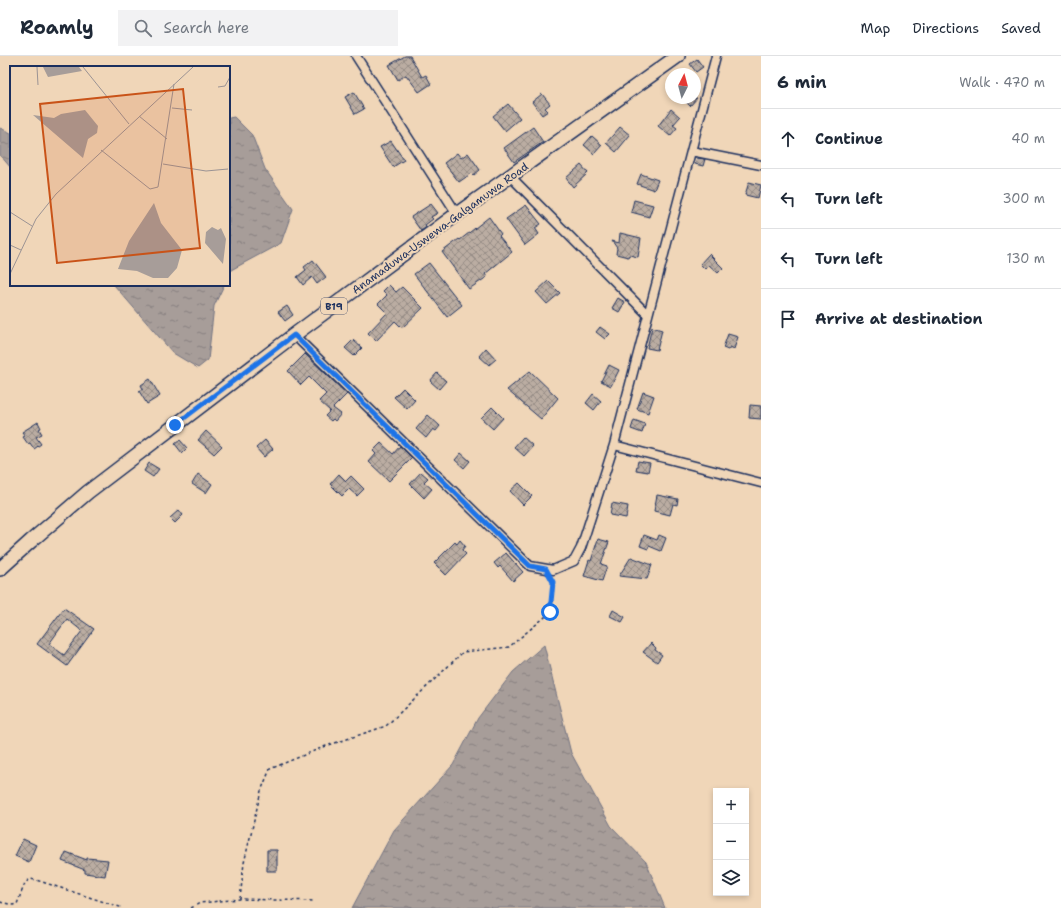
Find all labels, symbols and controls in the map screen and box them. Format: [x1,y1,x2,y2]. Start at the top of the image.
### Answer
search box [118,10,398,46]
text: Roamly [20,15,94,40]
icon: search [132,17,154,39]
text: Search here [164,18,249,38]
text: Map [861,19,891,37]
text: Directions [913,19,979,37]
text: Saved [1001,19,1041,37]
inset map [10,66,230,286]
north arrow [665,68,701,104]
text: 6 min [777,71,827,93]
text: Walk · 470 m [959,74,1045,91]
icon: ahead [777,128,799,150]
text: Continue [815,129,883,149]
text: 40 m [1011,130,1045,147]
street label: Anamaduwa-Uswewa-Galgamuwa Road [349,159,532,298]
icon: left [777,188,799,210]
text: Turn left [815,189,883,209]
text: 300 m [1002,190,1045,207]
icon: left [777,248,799,270]
text: Turn left [815,249,883,269]
text: 130 m [1007,250,1045,267]
road number: B19 [321,298,347,314]
icon: arrive [777,308,799,330]
text: Arrive at destination [815,309,983,329]
route end [166,416,184,434]
route start [541,603,559,621]
map controls [713,788,749,896]
button: + [713,788,749,824]
button: − [713,824,749,860]
button: layers [713,860,749,896]

